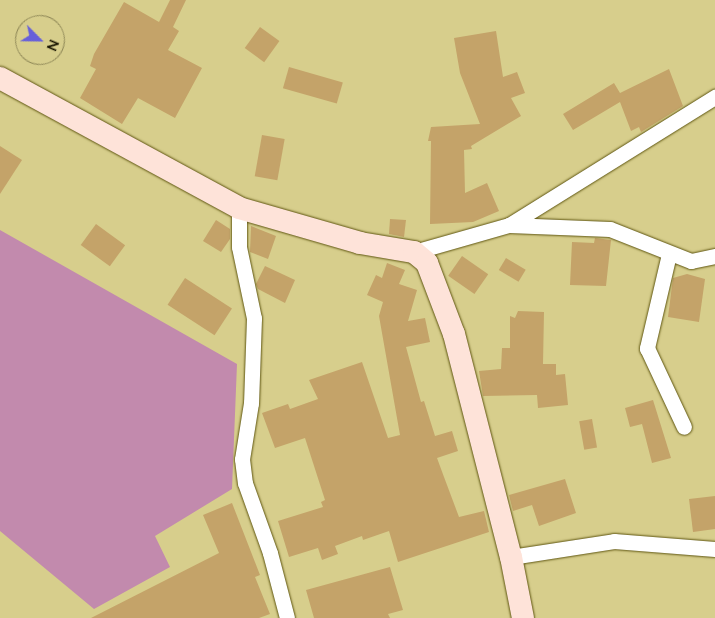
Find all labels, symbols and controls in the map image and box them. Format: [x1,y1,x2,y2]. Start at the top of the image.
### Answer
north arrow [15,15,65,65]
text: N [43,37,63,54]

